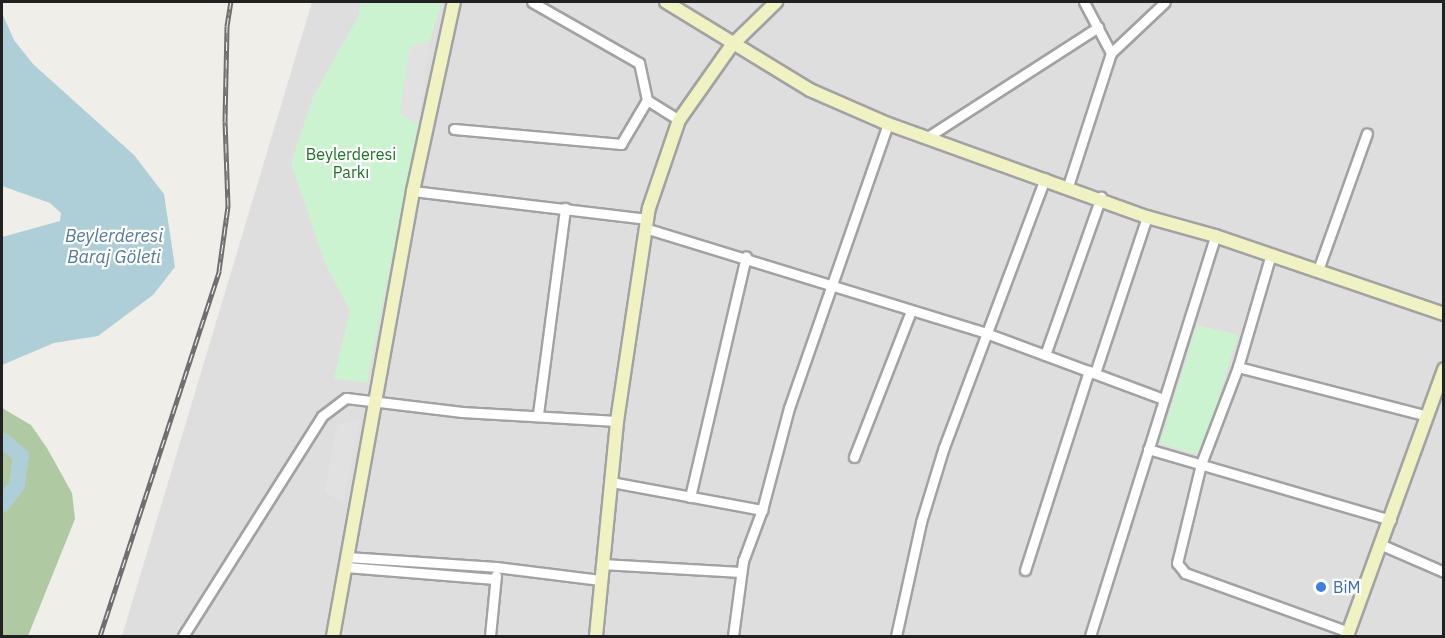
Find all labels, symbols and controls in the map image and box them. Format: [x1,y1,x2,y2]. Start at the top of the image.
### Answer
park label: Beylerderesi Parkı [306,144,396,182]
water label: Beylerderesi Baraj Göleti [65,226,163,268]
place label: BiM [1333,577,1360,597]
marker: BiM [1314,580,1328,594]

